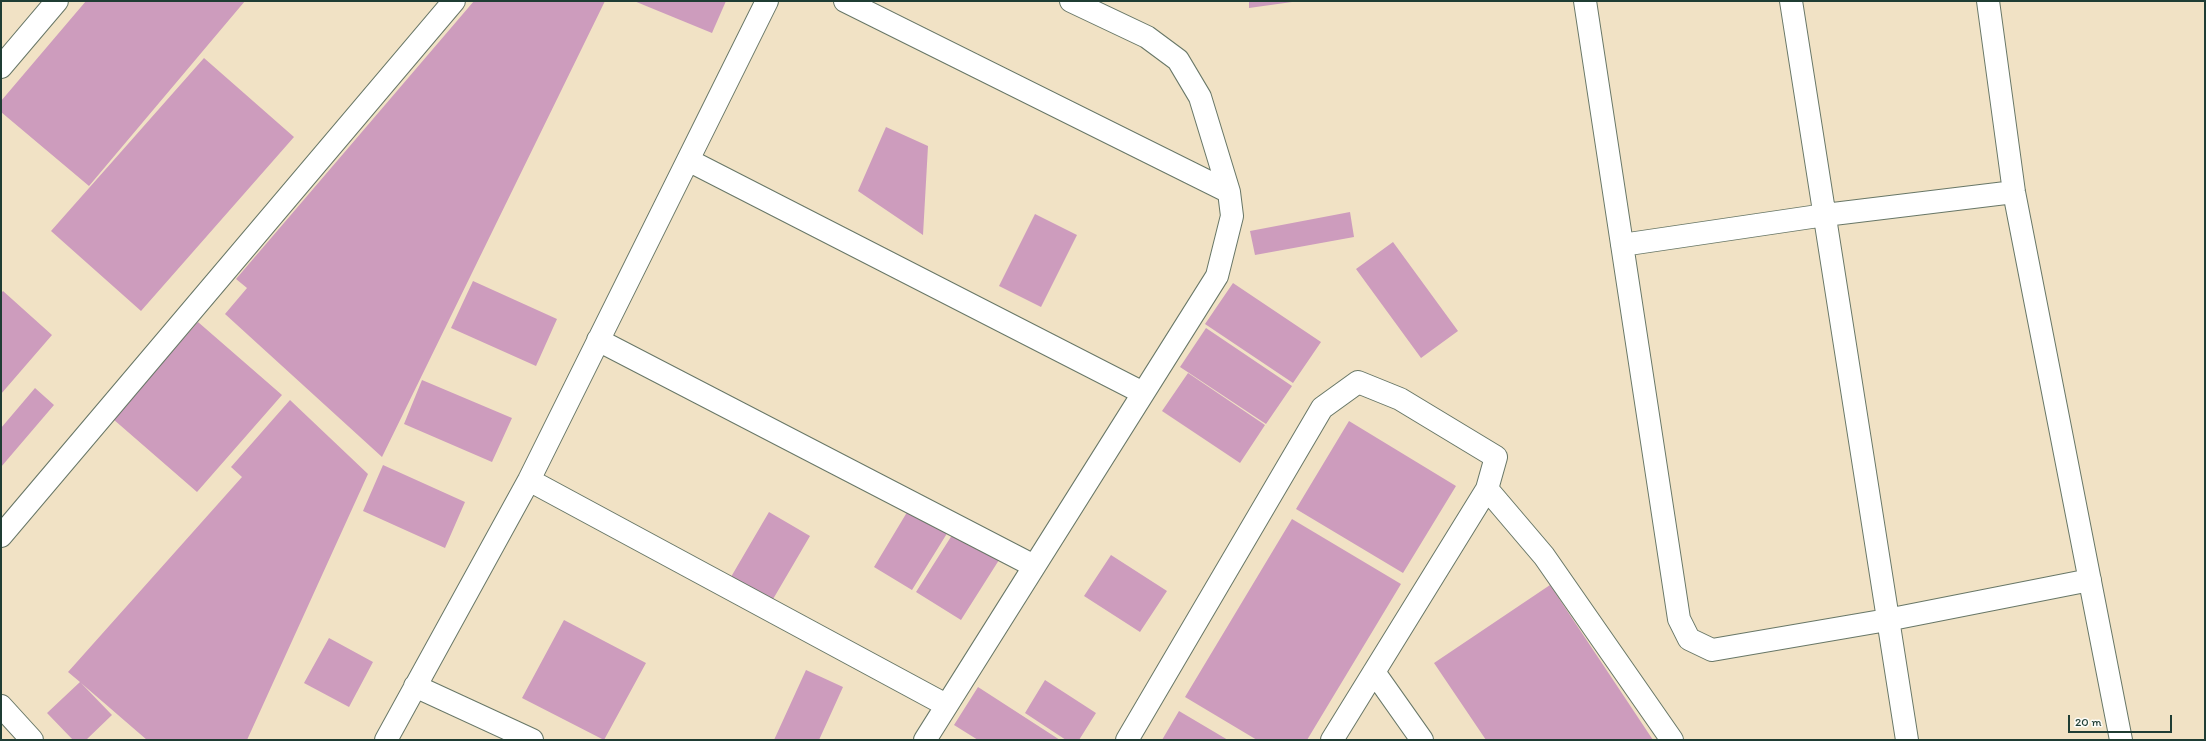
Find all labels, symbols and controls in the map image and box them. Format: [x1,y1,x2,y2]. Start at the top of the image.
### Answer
scale bar [2070,707,2174,733]
text: 20 m [2075,715,2102,729]

